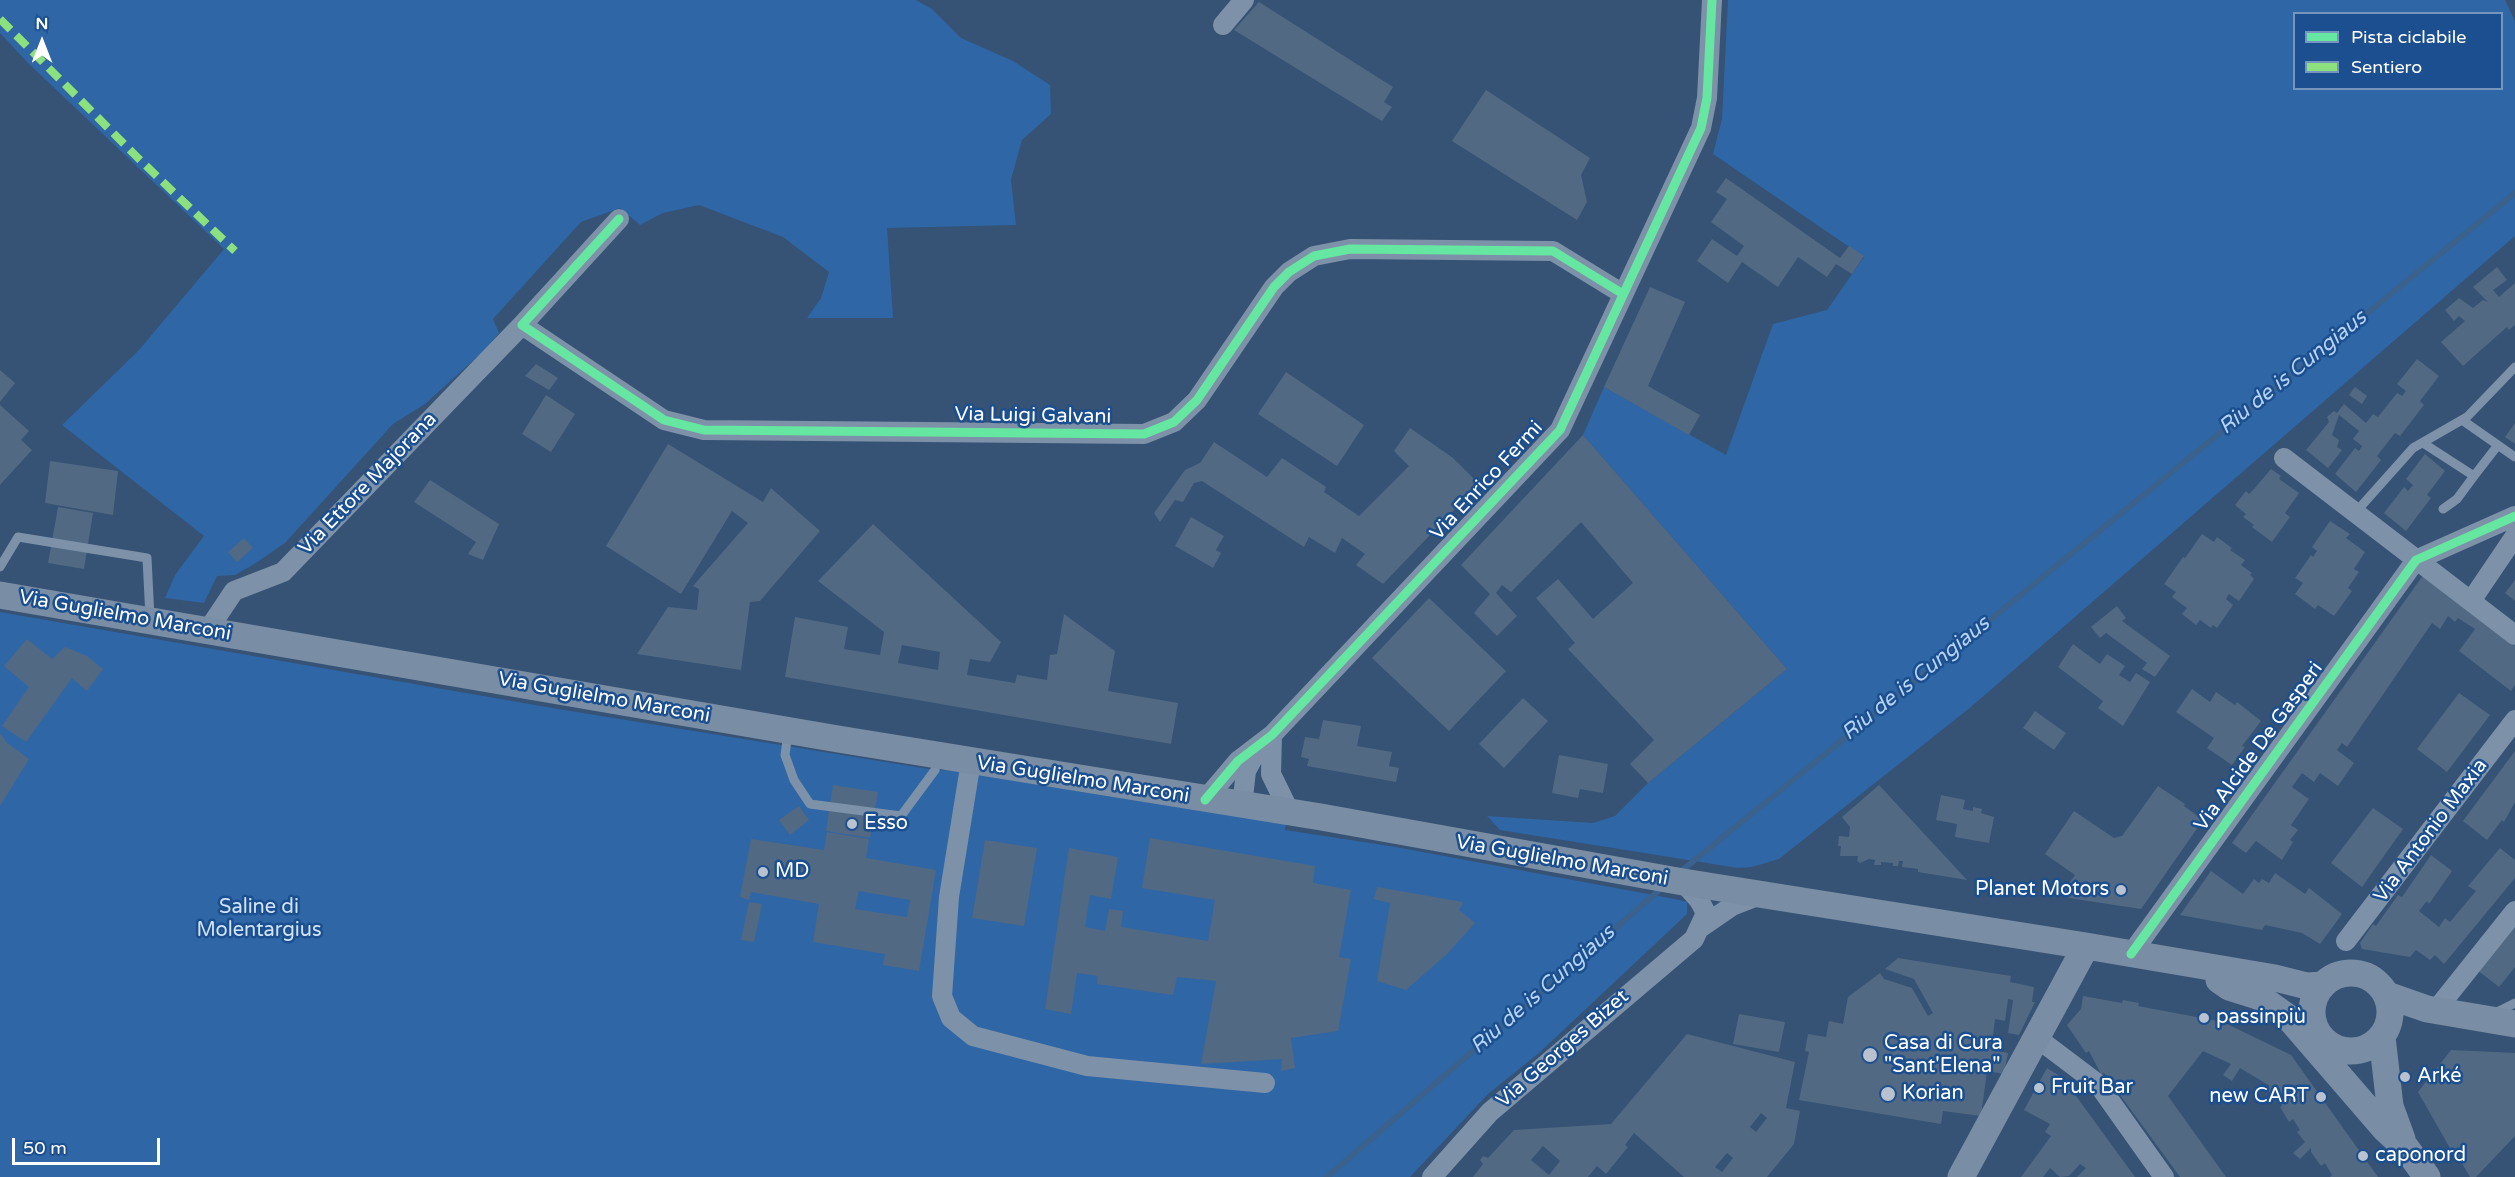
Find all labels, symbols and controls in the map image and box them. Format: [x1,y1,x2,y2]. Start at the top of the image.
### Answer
north arrow [12,12,72,72]
legend [2293,12,2503,90]
text: N [36,14,48,34]
text: Pista ciclabile [2351,26,2466,48]
text: Sentiero [2351,56,2422,78]
water label: Riu de is Cungiaus [2214,306,2372,440]
street label: Via Luigi Galvani [954,403,1112,429]
street label: Via Ettore Majorana [294,408,442,560]
street label: Via Enrico Fermi [1426,416,1548,546]
street label: Via Guglielmo Marconi [17,586,233,646]
water label: Riu de is Cungiaus [1837,612,1995,746]
street label: Via Alcide De Gasperi [2190,658,2328,836]
street label: Via Guglielmo Marconi [496,668,712,728]
street label: Via Guglielmo Marconi [975,751,1191,809]
street label: Via Antonio Maxia [2369,754,2493,908]
place label: Esso [864,812,908,836]
marker: Esso [845,817,859,831]
street label: Via Guglielmo Marconi [1454,831,1670,891]
place label: MD [775,860,809,884]
marker: MD [756,865,770,879]
place label: Planet Motors [1975,878,2109,902]
marker: Planet Motors [2114,883,2128,897]
park label: Saline di Molentargius [196,896,322,943]
water label: Riu de is Cungiaus [1466,921,1620,1059]
street label: Via Georges Bizet [1492,985,1634,1113]
place label: passinpiù [2216,1006,2306,1030]
marker: passinpiù [2197,1011,2211,1025]
place label: Casa di Cura "Sant'Elena" [1884,1032,2003,1079]
marker: Casa di Cura "Sant'Elena" [1861,1046,1879,1064]
place label: Arké [2417,1065,2461,1089]
marker: Arké [2398,1070,2412,1084]
place label: Fruit Bar [2051,1076,2133,1100]
marker: Fruit Bar [2032,1081,2046,1095]
place label: Korian [1902,1082,1964,1106]
marker: Korian [1879,1085,1897,1103]
place label: new CART [2209,1085,2309,1109]
marker: new CART [2314,1090,2328,1104]
scale bar [15,1126,164,1164]
text: 50 m [23,1137,67,1159]
place label: caponord [2375,1144,2466,1168]
marker: caponord [2356,1149,2370,1163]

